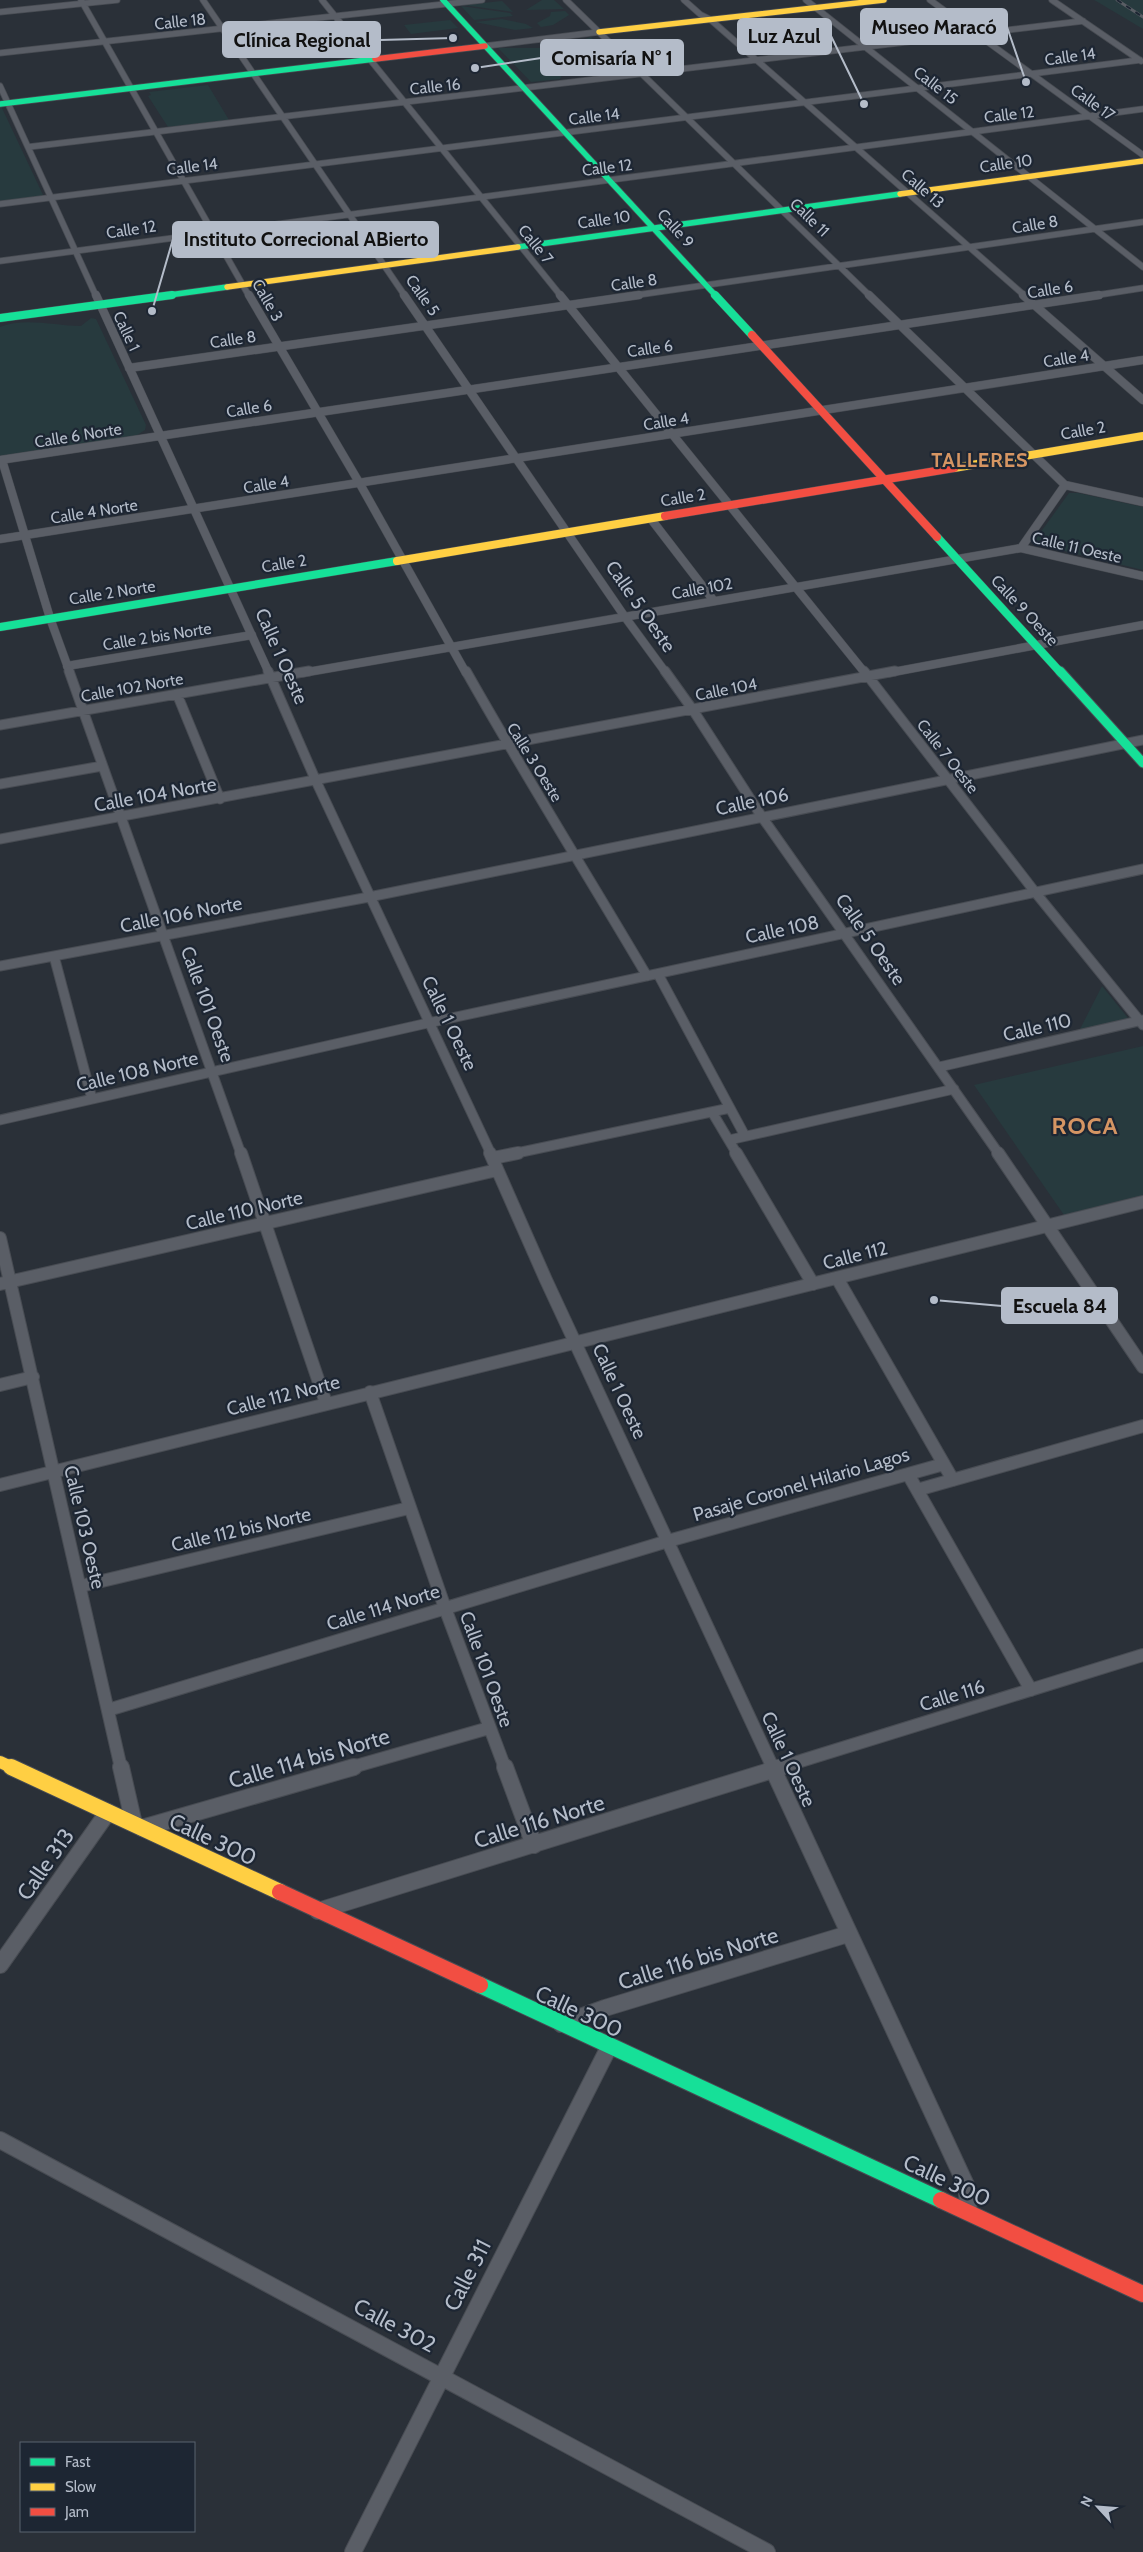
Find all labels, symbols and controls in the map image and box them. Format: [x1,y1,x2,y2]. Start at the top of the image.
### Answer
street label: Calle 18 [153,9,207,34]
callout: Museo Maracó [861,9,1007,44]
text: Museo Maracó [871,15,997,39]
callout: Luz Azul [738,19,831,54]
callout: Clínica Regional [223,22,380,57]
text: Luz Azul [747,24,821,48]
text: Clínica Regional [233,28,371,52]
callout: Comisaría N° 1 [541,40,683,75]
street label: Calle 14 [1043,44,1097,69]
text: Comisaría N° 1 [551,46,673,70]
street label: Calle 15 [910,62,962,108]
street label: Calle 16 [409,74,461,99]
street label: Calle 17 [1067,80,1119,125]
street label: Calle 12 [983,102,1035,127]
street label: Calle 14 [567,104,621,129]
street label: Calle 10 [978,150,1034,177]
street label: Calle 14 [165,154,219,179]
street label: Calle 12 [581,155,633,180]
street label: Calle 13 [897,165,948,212]
street label: Calle 11 [786,194,833,241]
street label: Calle 9 [653,205,698,252]
street label: Calle 10 [576,206,632,233]
street label: Calle 8 [1011,211,1060,238]
street label: Calle 12 [105,217,157,242]
street label: Calle 7 [514,221,557,268]
callout: Instituto Correcional ABierto [173,222,438,257]
text: Instituto Correcional ABierto [184,227,428,251]
street label: Calle 8 [610,270,658,295]
street label: Calle 5 [402,271,443,319]
street label: Calle 3 [248,276,287,325]
street label: Calle 6 [1026,277,1074,302]
street label: Calle 1 [109,308,144,354]
street label: Calle 8 [209,327,257,352]
street label: Calle 6 [626,336,674,361]
street label: Calle 4 [1042,346,1090,371]
street label: Calle 6 [225,396,273,421]
street label: Calle 4 [642,409,690,434]
street label: Calle 2 [1059,417,1107,444]
street label: Calle 6 Norte [33,419,123,452]
district label: TALLERES [931,448,1029,472]
street label: Calle 4 [242,472,290,497]
street label: Calle 2 [659,485,707,510]
street label: Calle 4 Norte [49,495,139,528]
street label: Calle 11 Oeste [1030,528,1124,567]
street label: Calle 2 [260,551,308,576]
street label: Calle 5 Oeste [601,556,681,657]
street label: Calle 9 Oeste [987,571,1062,650]
street label: Calle 102 [670,574,734,603]
street label: Calle 2 Norte [68,576,157,609]
street label: Calle 1 Oeste [250,605,313,708]
street label: Calle 2 bis Norte [101,619,213,654]
street label: Calle 102 Norte [79,669,185,706]
street label: Calle 104 [694,674,759,705]
street label: Calle 7 Oeste [913,715,982,797]
street label: Calle 3 Oeste [503,719,566,805]
street label: Calle 104 Norte [92,772,218,817]
street label: Calle 106 [714,783,791,820]
street label: Calle 5 Oeste [831,889,911,990]
street label: Calle 106 Norte [118,891,244,938]
street label: Calle 108 [743,910,821,949]
street label: Calle 101 Oeste [176,943,239,1066]
street label: Calle 1 Oeste [417,972,482,1074]
street label: Calle 110 [1001,1008,1073,1046]
street label: Calle 108 Norte [74,1046,201,1097]
district label: ROCA [1052,1111,1118,1140]
street label: Calle 110 Norte [183,1186,305,1235]
street label: Calle 112 [820,1236,890,1275]
callout: Escuela 84 [1002,1288,1117,1323]
text: Escuela 84 [1013,1294,1107,1318]
street label: Calle 1 Oeste [587,1340,652,1443]
street label: Calle 112 Norte [224,1370,342,1421]
street label: Pasaje Coronel Hilario Lagos [690,1443,912,1526]
street label: Calle 103 Oeste [59,1463,110,1591]
street label: Calle 112 bis Norte [169,1502,313,1557]
street label: Calle 114 Norte [324,1579,443,1636]
street label: Calle 101 Oeste [455,1608,518,1731]
street label: Calle 116 [917,1675,987,1716]
street label: Calle 1 Oeste [756,1708,821,1811]
street label: Calle 114 bis Norte [225,1723,393,1794]
street label: Calle 116 Norte [471,1789,608,1854]
street label: Calle 300 [165,1808,261,1871]
street label: Calle 313 [11,1823,80,1905]
street label: Calle 116 bis Norte [615,1921,782,1996]
street label: Calle 300 [531,1980,627,2043]
street label: Calle 300 [899,2149,995,2212]
street label: Calle 311 [438,2235,497,2316]
street label: Calle 302 [349,2293,441,2358]
legend [20,2442,195,2532]
text: Fast [65,2453,90,2471]
text: Slow [65,2478,96,2496]
north arrow [1073,2482,1123,2532]
text: N [1076,2493,1097,2510]
text: Jam [64,2503,89,2521]

